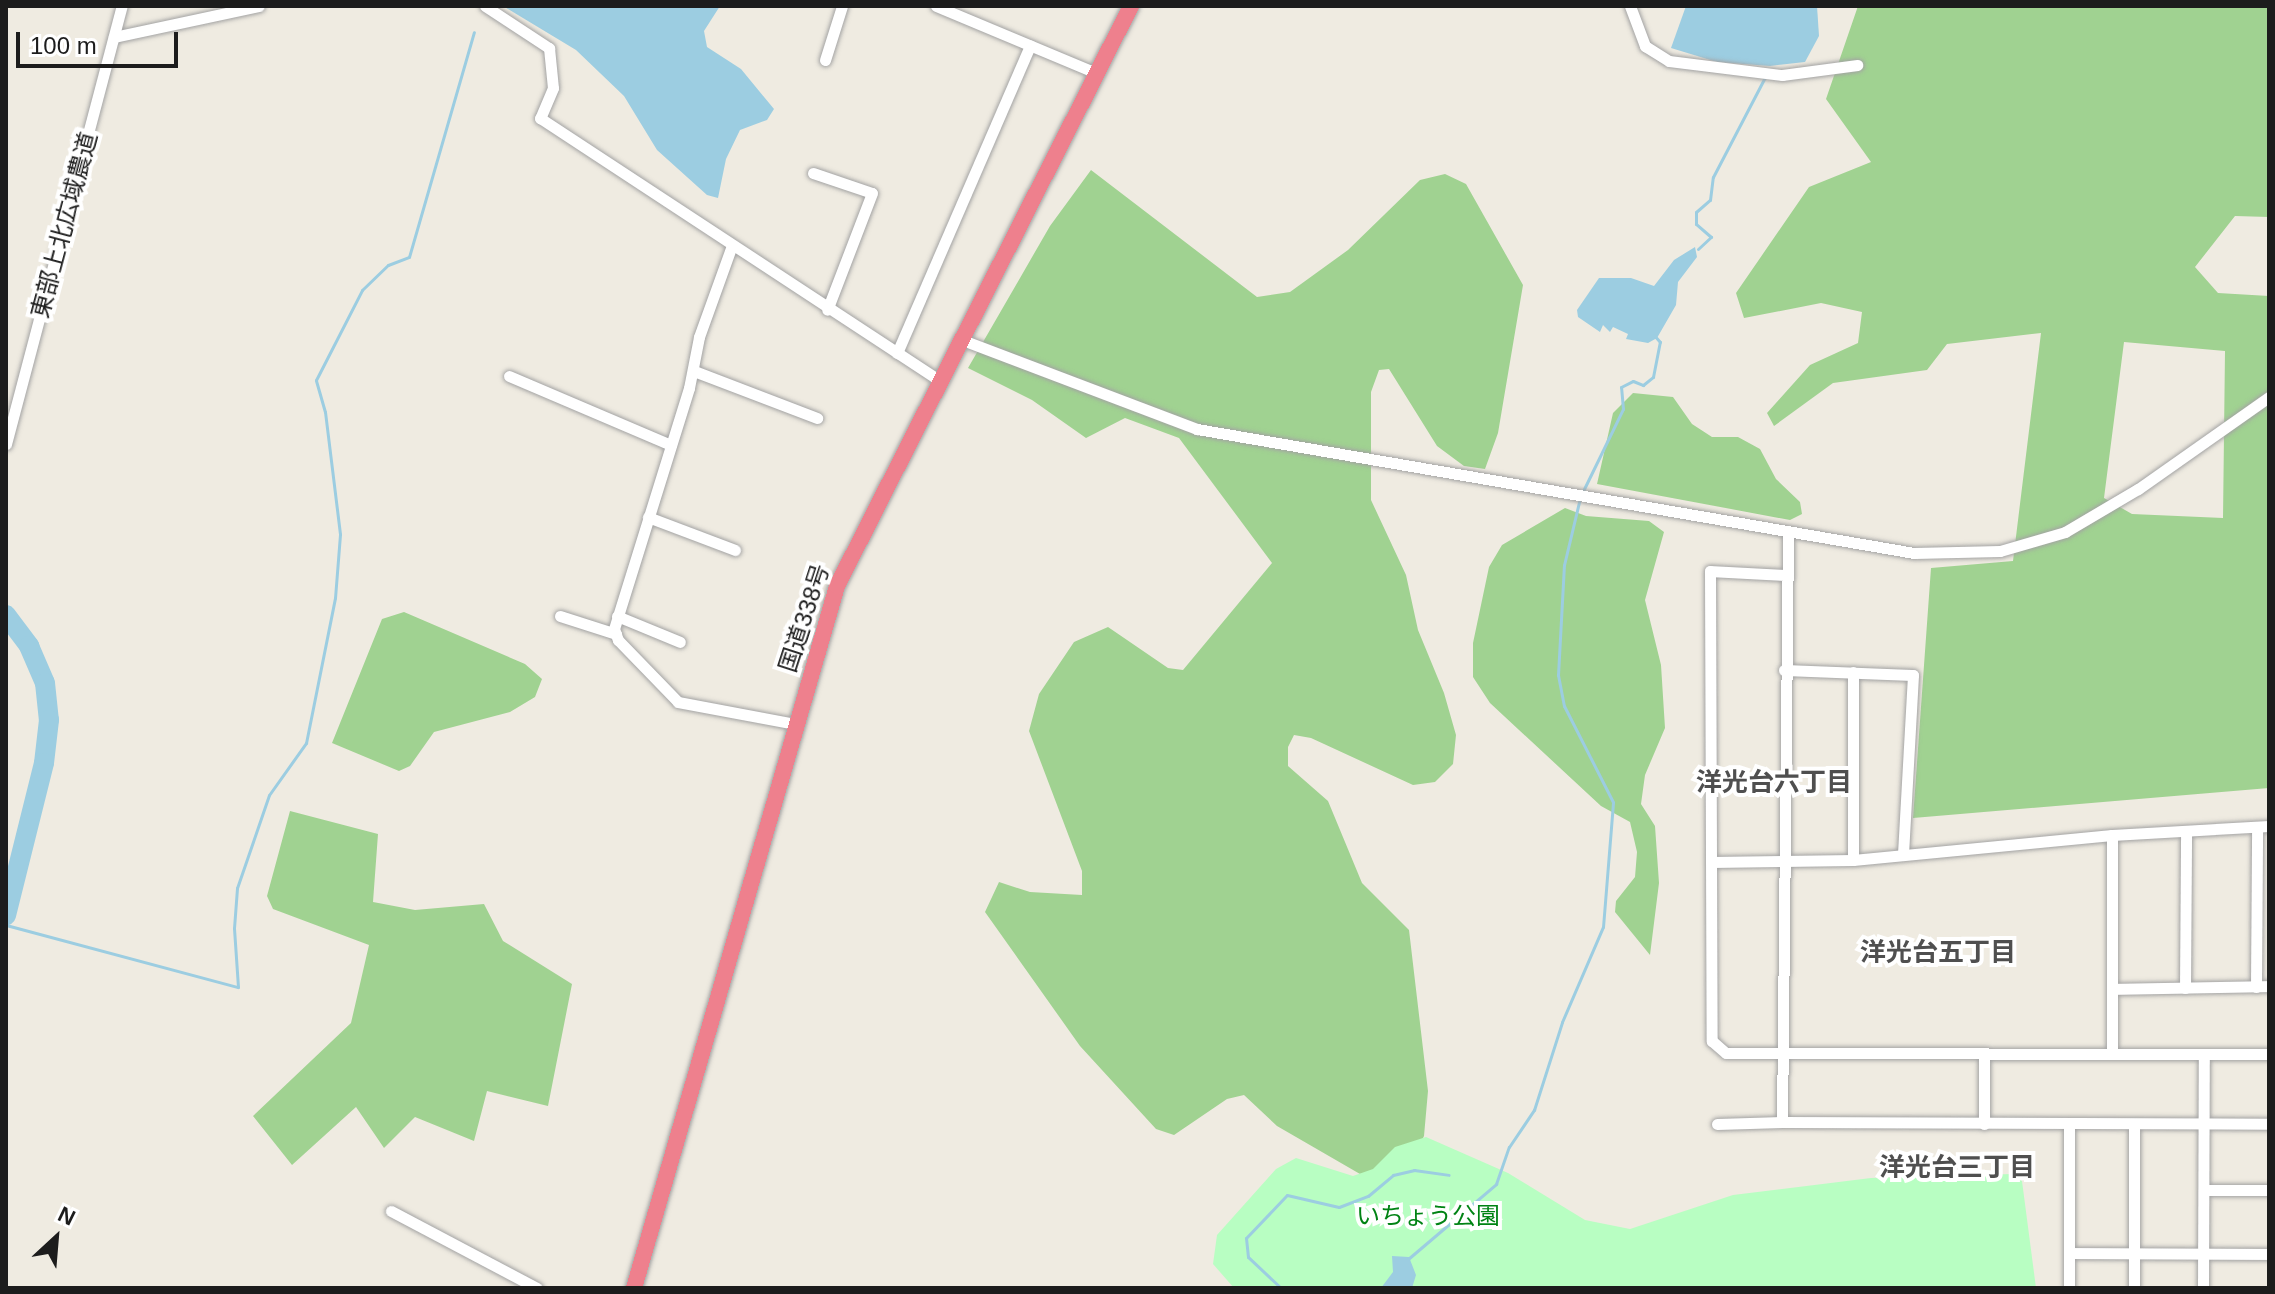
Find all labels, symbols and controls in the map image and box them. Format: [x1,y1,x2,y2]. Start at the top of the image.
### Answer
scale bar [20,16,182,66]
text: 100 m [30,32,97,59]
street label: 東部上北広域農道 [25,129,103,321]
street label: 国道338号 [773,560,835,676]
district label: 洋光台六丁目 [1696,767,1852,799]
district label: 洋光台五丁目 [1860,937,2016,969]
district label: 洋光台三丁目 [1879,1152,2035,1184]
north arrow [16,1198,96,1278]
text: N [54,1201,79,1231]
park label: いちょう公園 [1356,1202,1500,1230]

